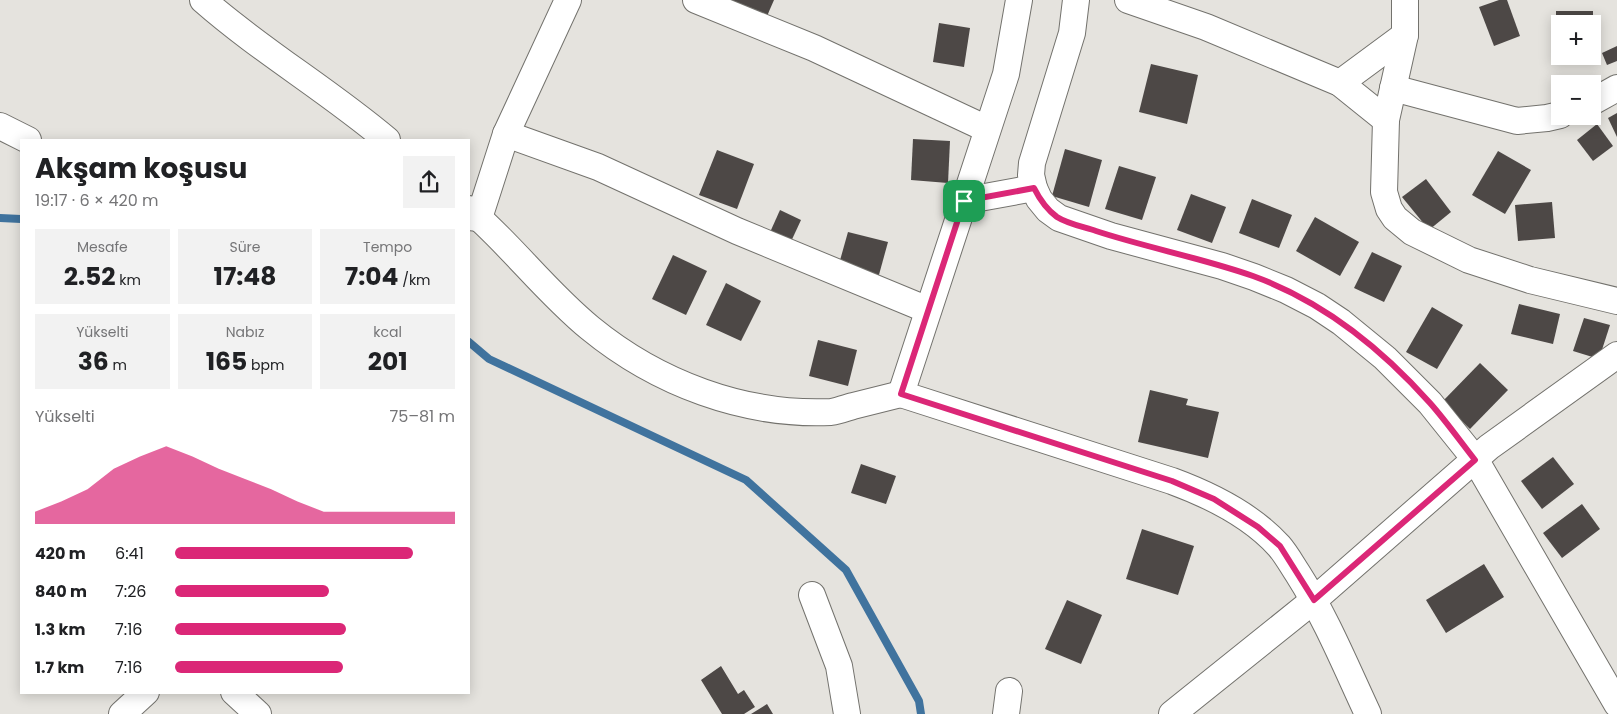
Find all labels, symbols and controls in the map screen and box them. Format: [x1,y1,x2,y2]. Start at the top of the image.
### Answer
map controls [1551,15,1601,125]
button: + [1551,15,1601,65]
button: − [1551,75,1601,125]
text: Akşam koşusu [35,149,247,188]
button: share [403,156,455,208]
pin [943,180,985,222]
icon: arrive [950,187,978,215]
text: 19:17 · 6 × 420 m [35,189,158,212]
text: Mesafe [77,237,128,257]
text: Süre [229,237,261,257]
text: Tempo [363,237,412,257]
text: 2.52 [64,259,116,294]
text: 17:48 [213,259,277,294]
text: 7:04 [345,259,398,294]
text: km [116,270,141,290]
text: /km [398,270,431,290]
text: Yükselti [76,322,128,342]
text: Nabız [226,322,264,342]
text: kcal [373,322,402,342]
text: 36 [78,344,109,379]
text: 165 [206,344,247,379]
text: 201 [368,344,408,379]
text: m [109,355,127,375]
text: bpm [247,355,284,375]
text: Yükselti [35,405,95,428]
text: 75–81 m [389,405,455,428]
text: 420 m [35,542,86,565]
text: 6:41 [115,542,144,565]
text: 840 m [35,580,87,603]
text: 7:26 [115,580,147,603]
text: 1.3 km [35,618,85,641]
text: 7:16 [115,618,142,641]
text: 1.7 km [35,656,84,679]
text: 7:16 [115,656,142,679]

